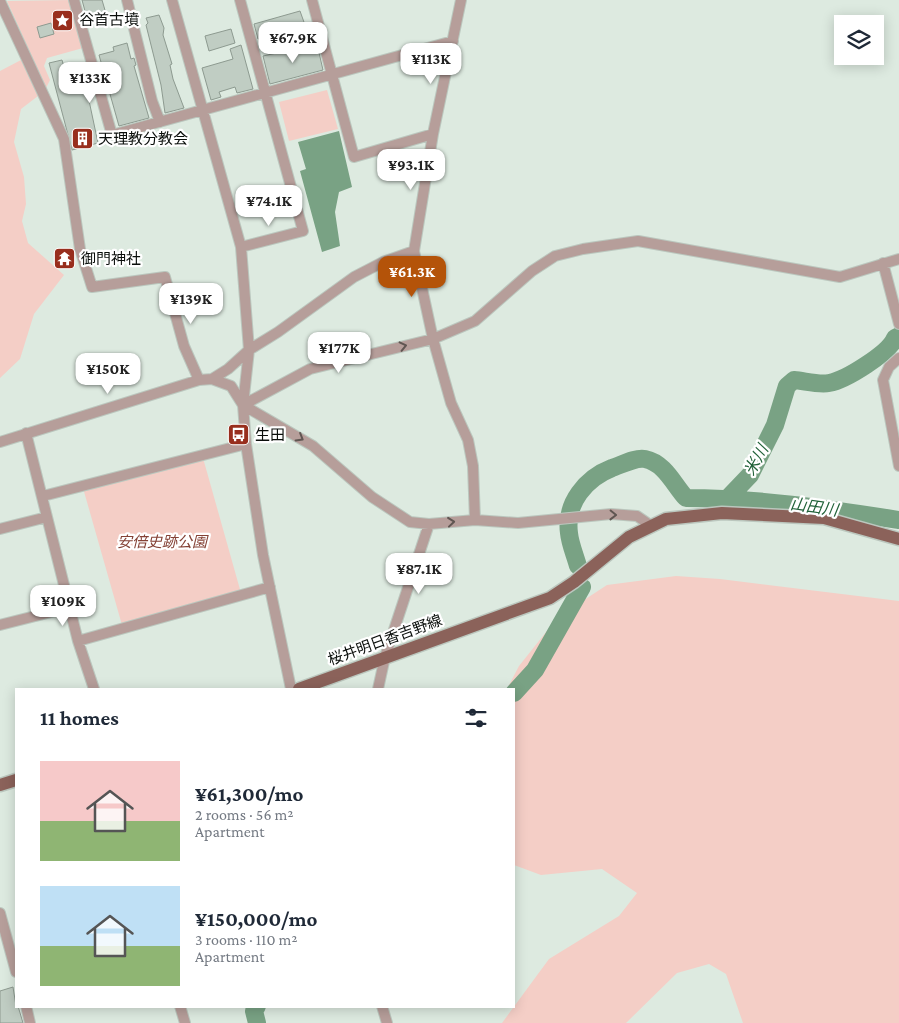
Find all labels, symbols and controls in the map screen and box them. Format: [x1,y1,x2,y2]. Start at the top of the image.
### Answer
place icon: 谷首古墳 [51,8,75,32]
place label: 谷首古墳 [79,12,139,28]
map controls [834,15,884,65]
button: layers [834,15,884,65]
pin: ¥67.9K [252,22,334,64]
text: ¥67.9K [269,29,317,46]
pin: ¥113K [396,42,466,85]
text: ¥113K [411,50,451,67]
pin: ¥133K [55,62,125,104]
text: ¥133K [70,69,110,86]
building icon: 天理教分教会 [70,127,94,151]
place label: 天理教分教会 [98,131,188,147]
pin: ¥93.1K [370,148,452,191]
text: ¥93.1K [388,156,434,173]
pin: ¥74.1K [228,184,310,227]
text: ¥74.1K [246,192,292,209]
temple icon: 御門神社 [53,247,77,271]
place label: 御門神社 [81,251,141,267]
pin: ¥61.3K [371,256,453,298]
text: ¥61.3K [389,263,435,280]
pin: ¥139K [156,282,226,325]
text: ¥139K [170,290,212,307]
pin: ¥177K [304,332,374,374]
text: ¥177K [319,339,359,356]
one-way arrow [398,341,407,352]
pin: ¥150K [73,352,143,395]
text: ¥150K [87,360,129,377]
bus stop icon: 生田 [227,423,251,447]
place label: 生田 [255,427,285,443]
one-way arrow [295,432,304,442]
water label: 米川 [741,440,772,478]
water label: 山田川 [789,495,841,519]
one-way arrow [610,510,618,520]
one-way arrow [448,517,456,528]
park label: 安倍史跡公園 [117,534,209,550]
pin: ¥87.1K [378,552,460,595]
text: ¥87.1K [397,560,441,577]
pin: ¥109K [28,584,98,627]
text: ¥109K [41,592,85,609]
street label: 桜井明日香吉野線 [326,611,444,668]
icon: filters [462,704,490,732]
text: 11 homes [40,706,119,730]
icon: home [80,781,140,841]
text: ¥61,300/mo [195,782,303,806]
text: 2 rooms · 56 m² [195,806,294,823]
text: Apartment [195,823,265,840]
icon: home [80,906,140,966]
text: ¥150,000/mo [195,907,317,931]
text: 3 rooms · 110 m² [195,931,298,948]
text: Apartment [195,948,265,965]

